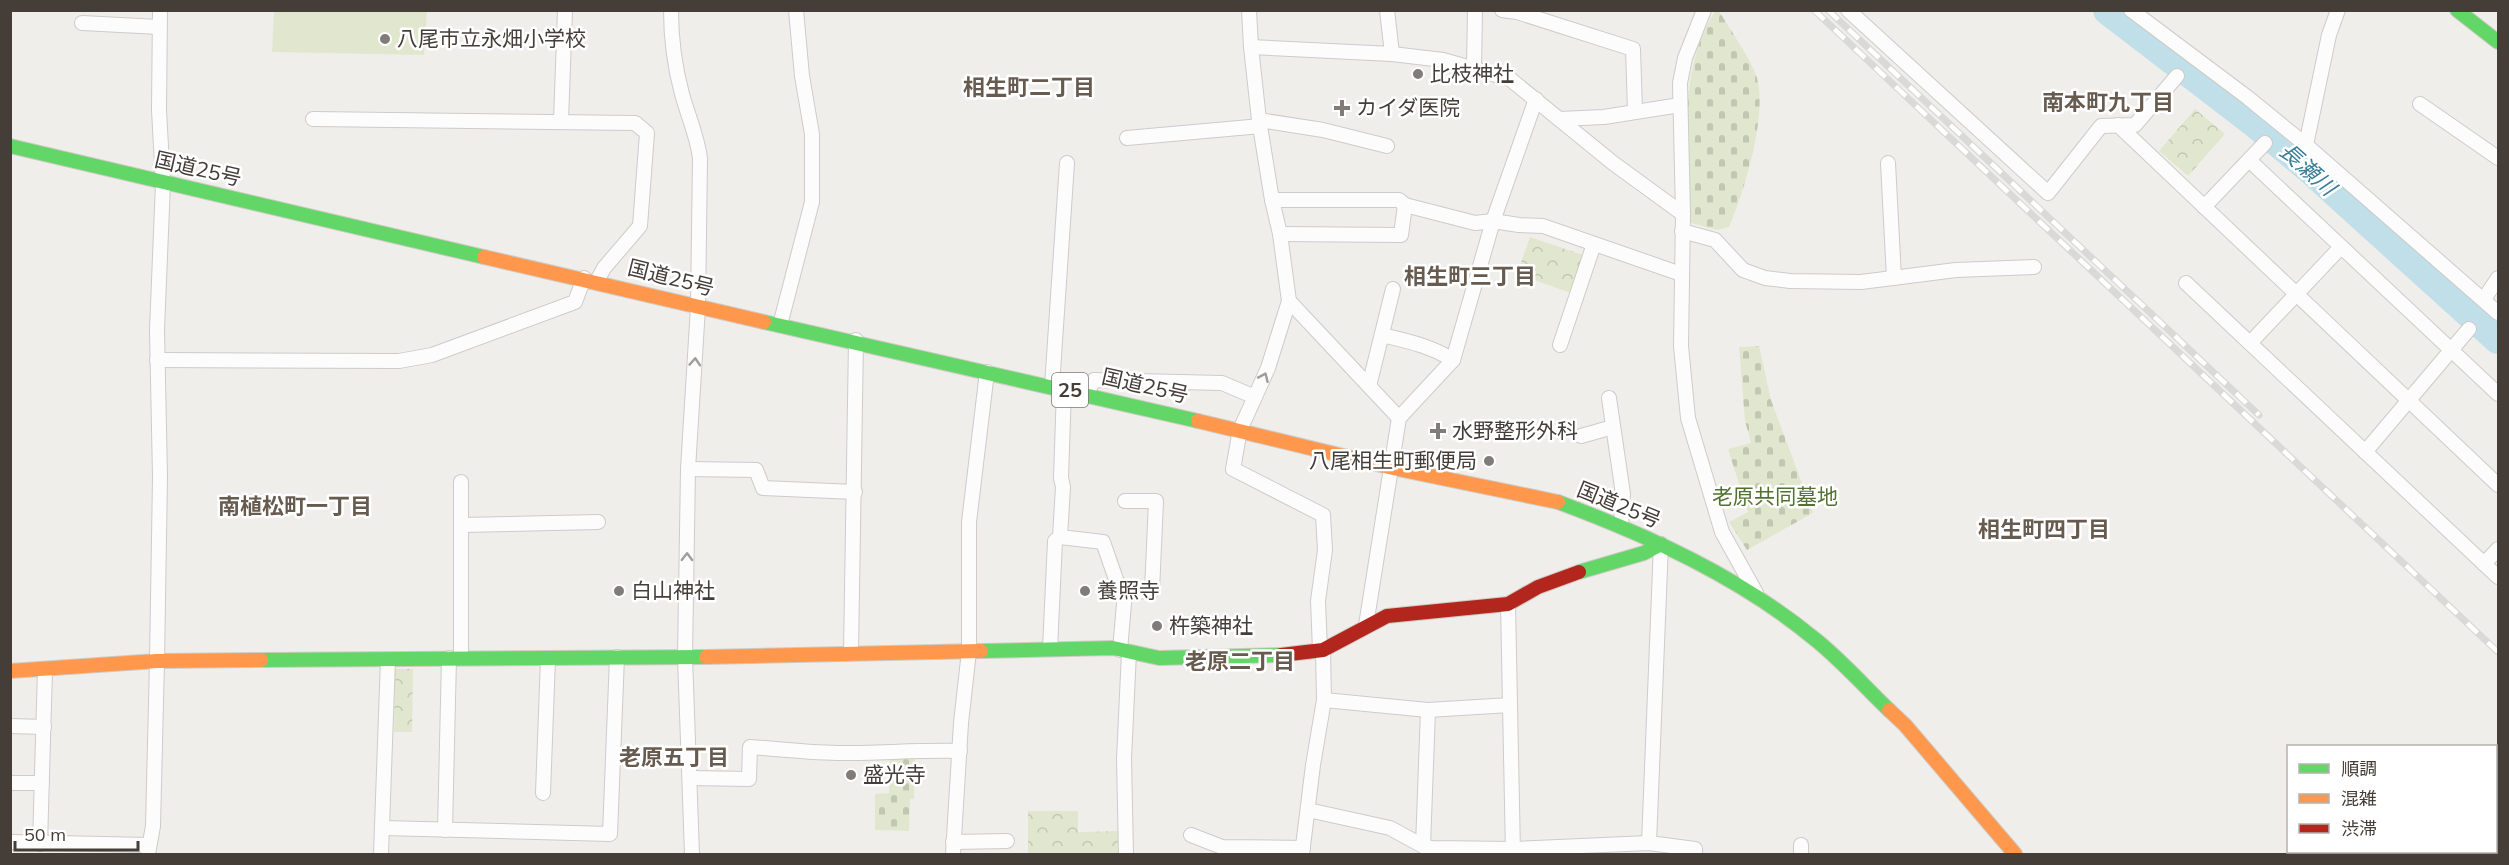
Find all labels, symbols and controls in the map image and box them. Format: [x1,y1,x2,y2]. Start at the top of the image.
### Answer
place label: 八尾市立永畑小学校 [397,25,586,51]
marker: 八尾市立永畑小学校 [378,32,392,46]
place label: 比枝神社 [1430,60,1514,86]
marker: 比枝神社 [1411,67,1425,81]
district label: 相生町二丁目 [963,73,1095,101]
district label: 南本町九丁目 [2042,88,2174,116]
place label: カイダ医院 [1356,94,1460,120]
marker: カイダ医院 [1333,99,1351,117]
water label: 長瀬川 [2274,137,2343,203]
street label: 国道25号 [152,145,244,191]
street label: 国道25号 [625,254,717,300]
district label: 相生町三丁目 [1404,262,1536,290]
one-way arrow [688,357,701,367]
street label: 国道25号 [1099,362,1191,408]
one-way arrow [1257,372,1269,383]
road number: 25 [1052,373,1088,407]
place label: 水野整形外科 [1452,417,1578,443]
marker: 水野整形外科 [1429,422,1447,440]
place label: 八尾相生町郵便局 [1309,447,1477,473]
marker: 八尾相生町郵便局 [1482,454,1496,468]
street label: 国道25号 [1574,475,1665,533]
park label: 老原共同墓地 [1712,483,1838,509]
district label: 南植松町一丁目 [218,492,372,520]
district label: 相生町四丁目 [1978,515,2110,543]
one-way arrow [681,552,693,561]
place label: 白山神社 [631,577,715,603]
place label: 養照寺 [1097,577,1160,603]
marker: 白山神社 [612,584,626,598]
marker: 養照寺 [1078,584,1092,598]
place label: 杵築神社 [1169,612,1253,638]
marker: 杵築神社 [1150,619,1164,633]
district label: 老原二丁目 [1185,647,1295,675]
district label: 老原五丁目 [619,743,729,771]
legend [2287,745,2497,853]
text: 順調 [2341,757,2377,780]
place label: 盛光寺 [863,761,926,787]
marker: 盛光寺 [844,768,858,782]
text: 混雑 [2341,787,2377,810]
scale bar [15,814,138,852]
text: 渋滞 [2341,817,2377,840]
text: 50 m [24,823,66,846]

